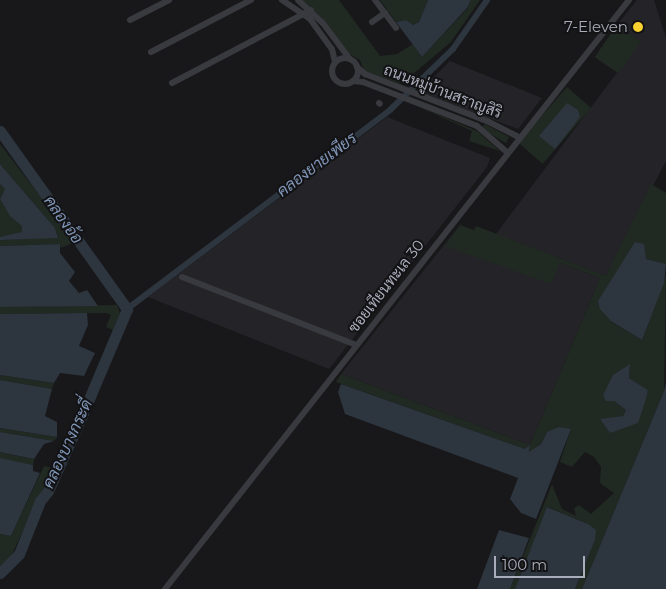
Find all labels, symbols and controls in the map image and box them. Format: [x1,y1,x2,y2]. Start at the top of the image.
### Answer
place label: 7-Eleven [564,18,628,36]
marker: 7-Eleven [632,21,644,33]
street label: ถนนหมู่บ้านสราญสิริ [382,60,504,122]
water label: คลองยายเพียร [273,129,361,201]
water label: คลองอ้อ [40,192,86,248]
street label: ซอยเทียนทะเล 30 [344,236,428,336]
water label: คลองบางกระดี่ [39,396,97,492]
scale bar [496,546,587,578]
text: 100 m [502,555,547,574]

